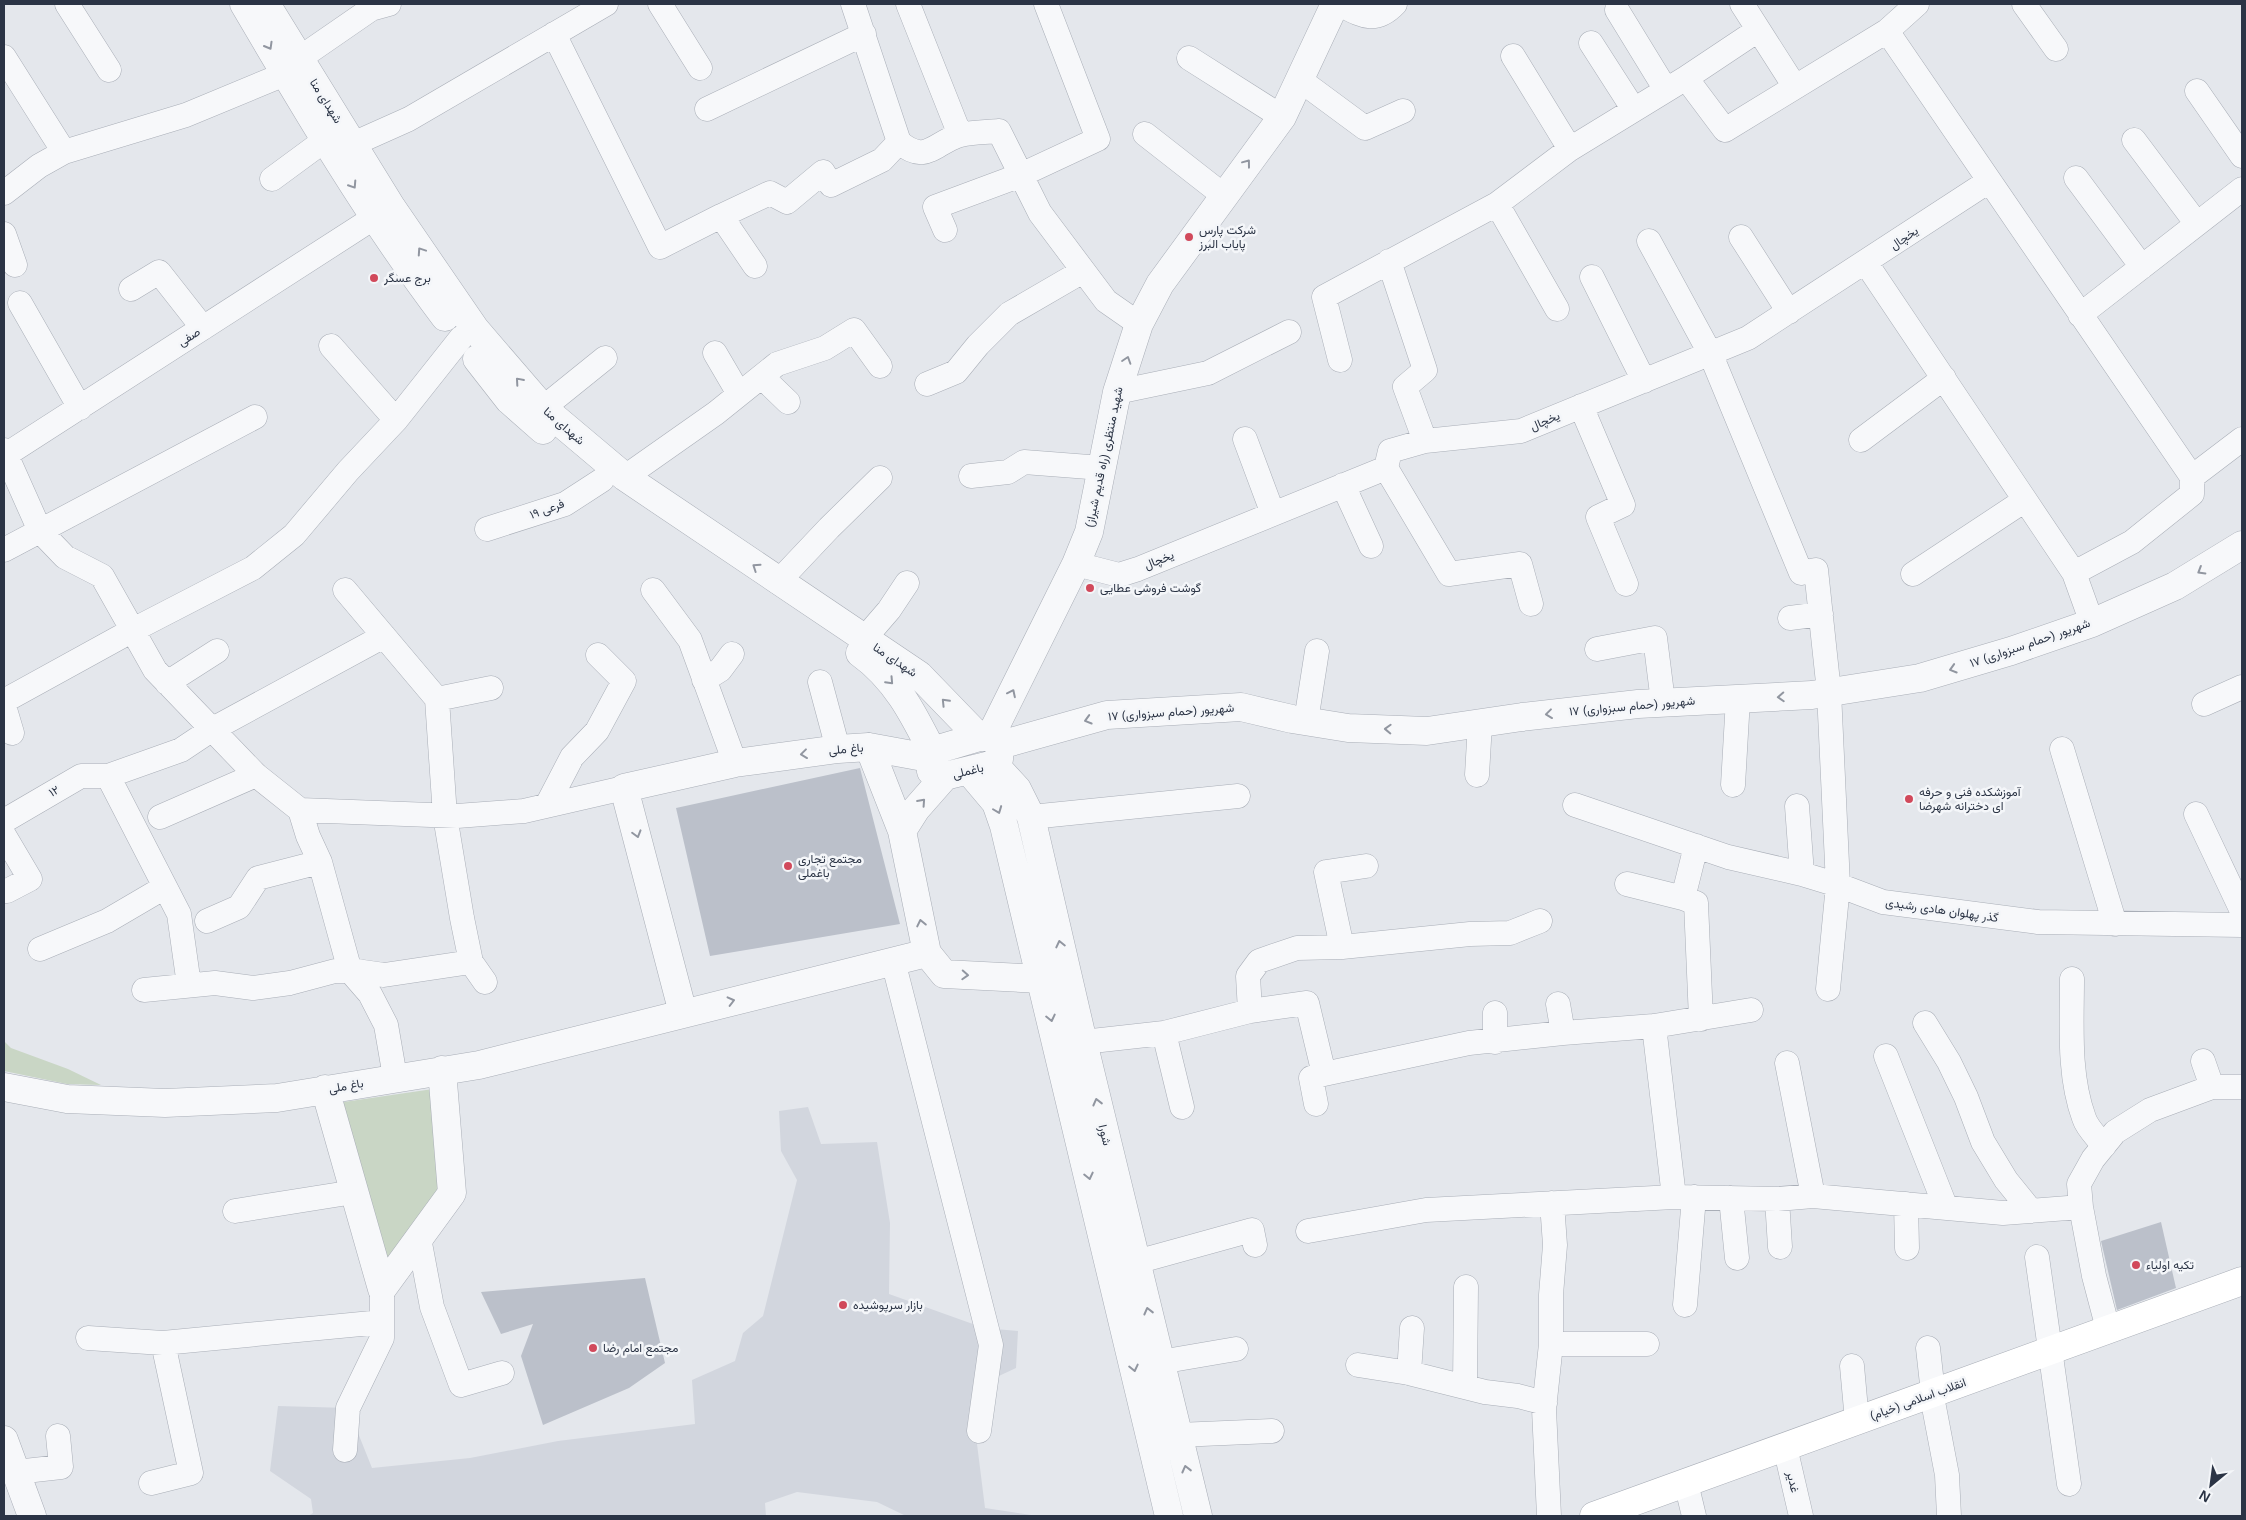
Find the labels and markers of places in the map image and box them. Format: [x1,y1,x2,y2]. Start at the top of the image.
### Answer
place label: شرکت پارس پایاب البرز [1198,223,1256,252]
marker: شرکت پارس پایاب البرز [1183,231,1195,243]
place label: برج عسگر [383,271,431,287]
marker: برج عسگر [368,272,380,284]
place label: گوشت فروشی عطایی [1100,581,1201,596]
marker: گوشت فروشی عطایی [1084,582,1096,594]
place label: آموزشکده فنی و حرفه ای دخترانه شهرضا [1919,785,2022,814]
marker: آموزشکده فنی و حرفه ای دخترانه شهرضا [1903,793,1915,805]
place label: مجتمع تجاری باغملی [798,852,862,881]
marker: مجتمع تجاری باغملی [782,860,794,872]
place label: تکیه اولیاء [2146,1258,2194,1273]
marker: تکیه اولیاء [2130,1259,2142,1271]
place label: بازار سرپوشیده [853,1298,923,1313]
marker: بازار سرپوشیده [837,1299,849,1311]
place label: مجتمع امام رضا [603,1341,678,1357]
marker: مجتمع امام رضا [587,1342,599,1354]

